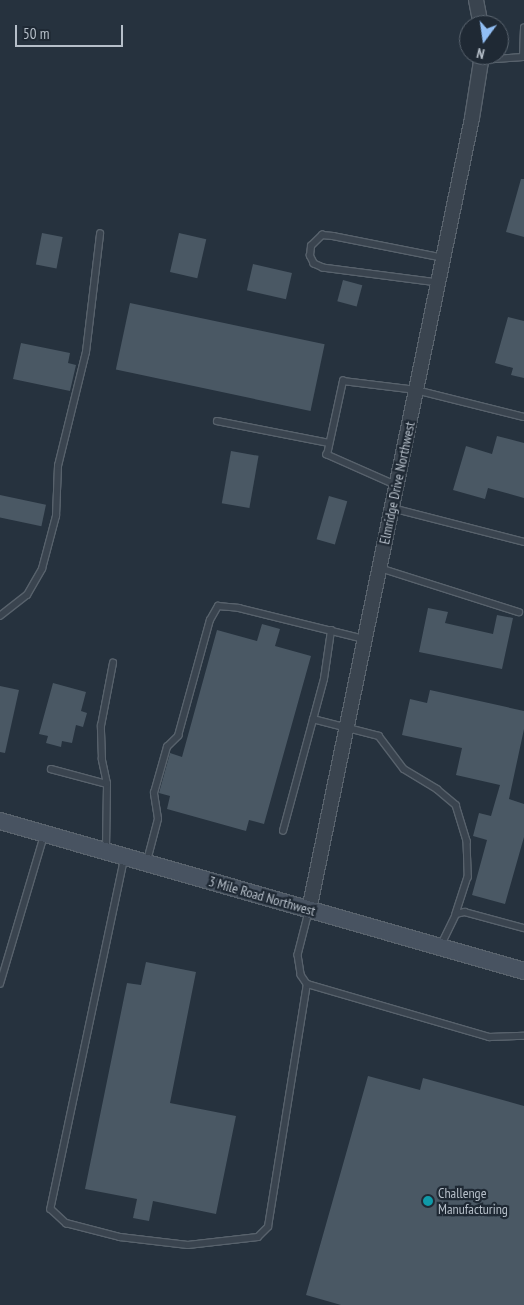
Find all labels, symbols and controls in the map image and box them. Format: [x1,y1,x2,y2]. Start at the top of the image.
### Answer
scale bar [18,15,125,47]
north arrow [459,15,509,65]
text: 50 m [23,24,49,43]
text: N [475,44,486,63]
street label: Elmridge Drive Northwest [376,420,418,546]
street label: 3 Mile Road Northwest [207,873,317,919]
place label: Challenge Manufacturing [438,1185,508,1218]
marker: Challenge Manufacturing [422,1195,434,1207]

